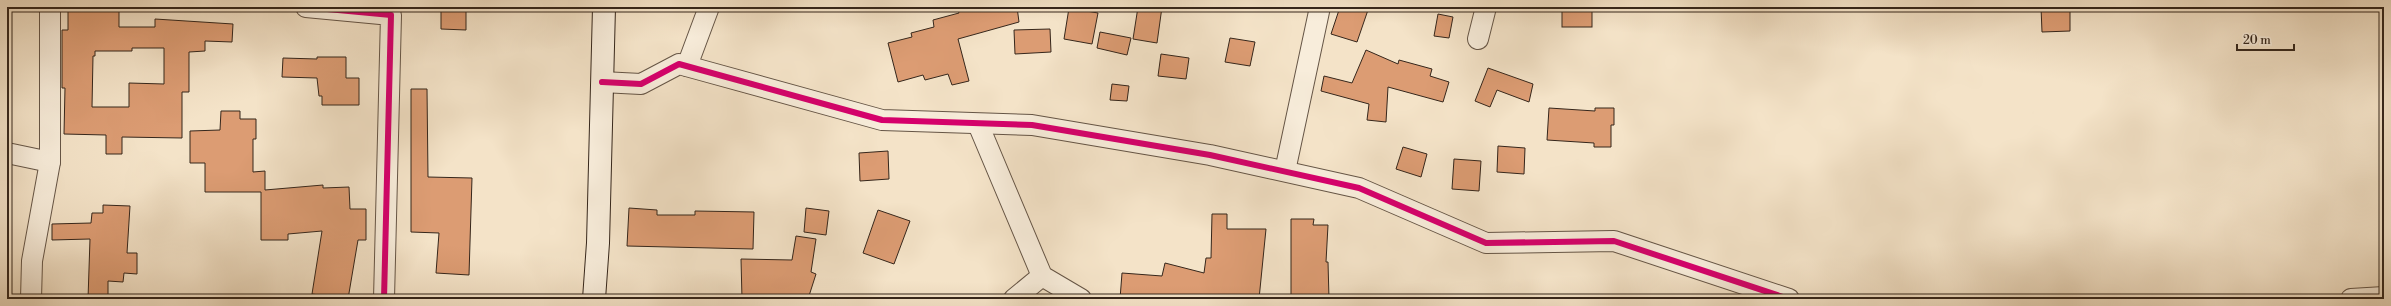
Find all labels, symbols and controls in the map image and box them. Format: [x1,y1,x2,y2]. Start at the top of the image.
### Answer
scale bar [2237,26,2294,52]
text: 20 m [2243,33,2271,48]

